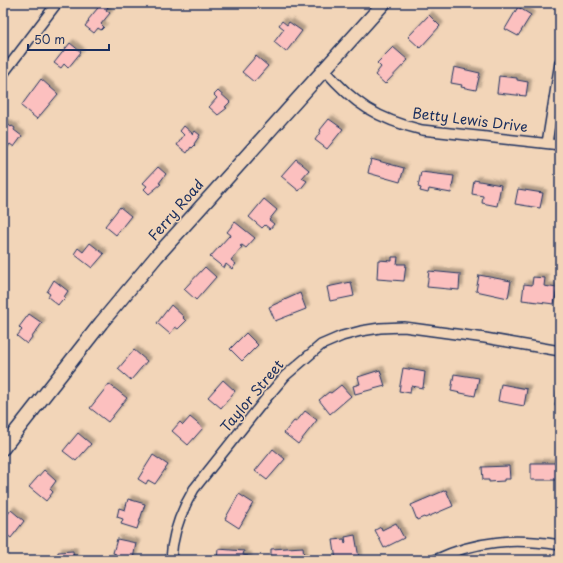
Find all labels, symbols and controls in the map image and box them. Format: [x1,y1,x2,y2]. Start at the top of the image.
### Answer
scale bar [28,26,109,52]
text: 50 m [34,30,65,48]
street label: Betty Lewis Drive [411,102,529,137]
street label: Ferry Road [143,174,208,245]
street label: Taylor Street [215,355,288,437]

